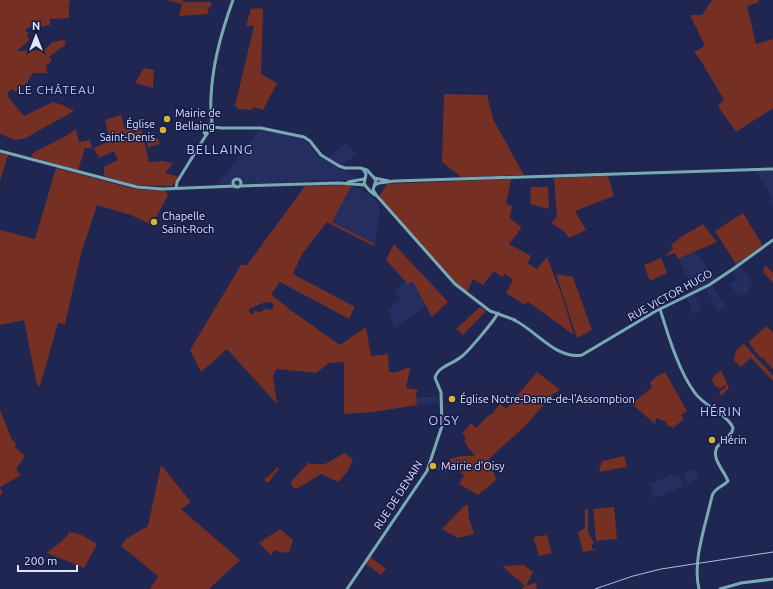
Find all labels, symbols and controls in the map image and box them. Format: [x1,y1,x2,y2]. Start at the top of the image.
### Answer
north arrow [16,16,56,56]
text: N [32,20,40,32]
district label: LE CHÂTEAU [18,83,96,96]
place label: Mairie de Bellaing [175,107,221,132]
marker: Mairie de Bellaing [162,114,172,124]
place label: Église Saint-Denis [100,117,155,143]
marker: Église Saint-Denis [158,125,168,135]
district label: BELLAING [187,142,253,156]
place label: Chapelle Saint-Roch [162,210,214,235]
marker: Chapelle Saint-Roch [149,217,159,227]
street label: RUE VICTOR HUGO [626,267,714,323]
place label: Église Notre-Dame-de-l'Assomption [460,392,635,405]
marker: Église Notre-Dame-de-l'Assomption [447,394,457,404]
district label: HÉRIN [700,403,742,418]
district label: OISY [428,413,460,427]
place label: Hérin [720,434,747,446]
marker: Hérin [707,435,717,445]
street label: RUE DE DENAIN [371,459,425,531]
place label: Mairie d'Oisy [441,460,505,472]
marker: Mairie d'Oisy [428,461,438,471]
scale bar [18,547,77,573]
text: 200 m [24,554,57,567]

